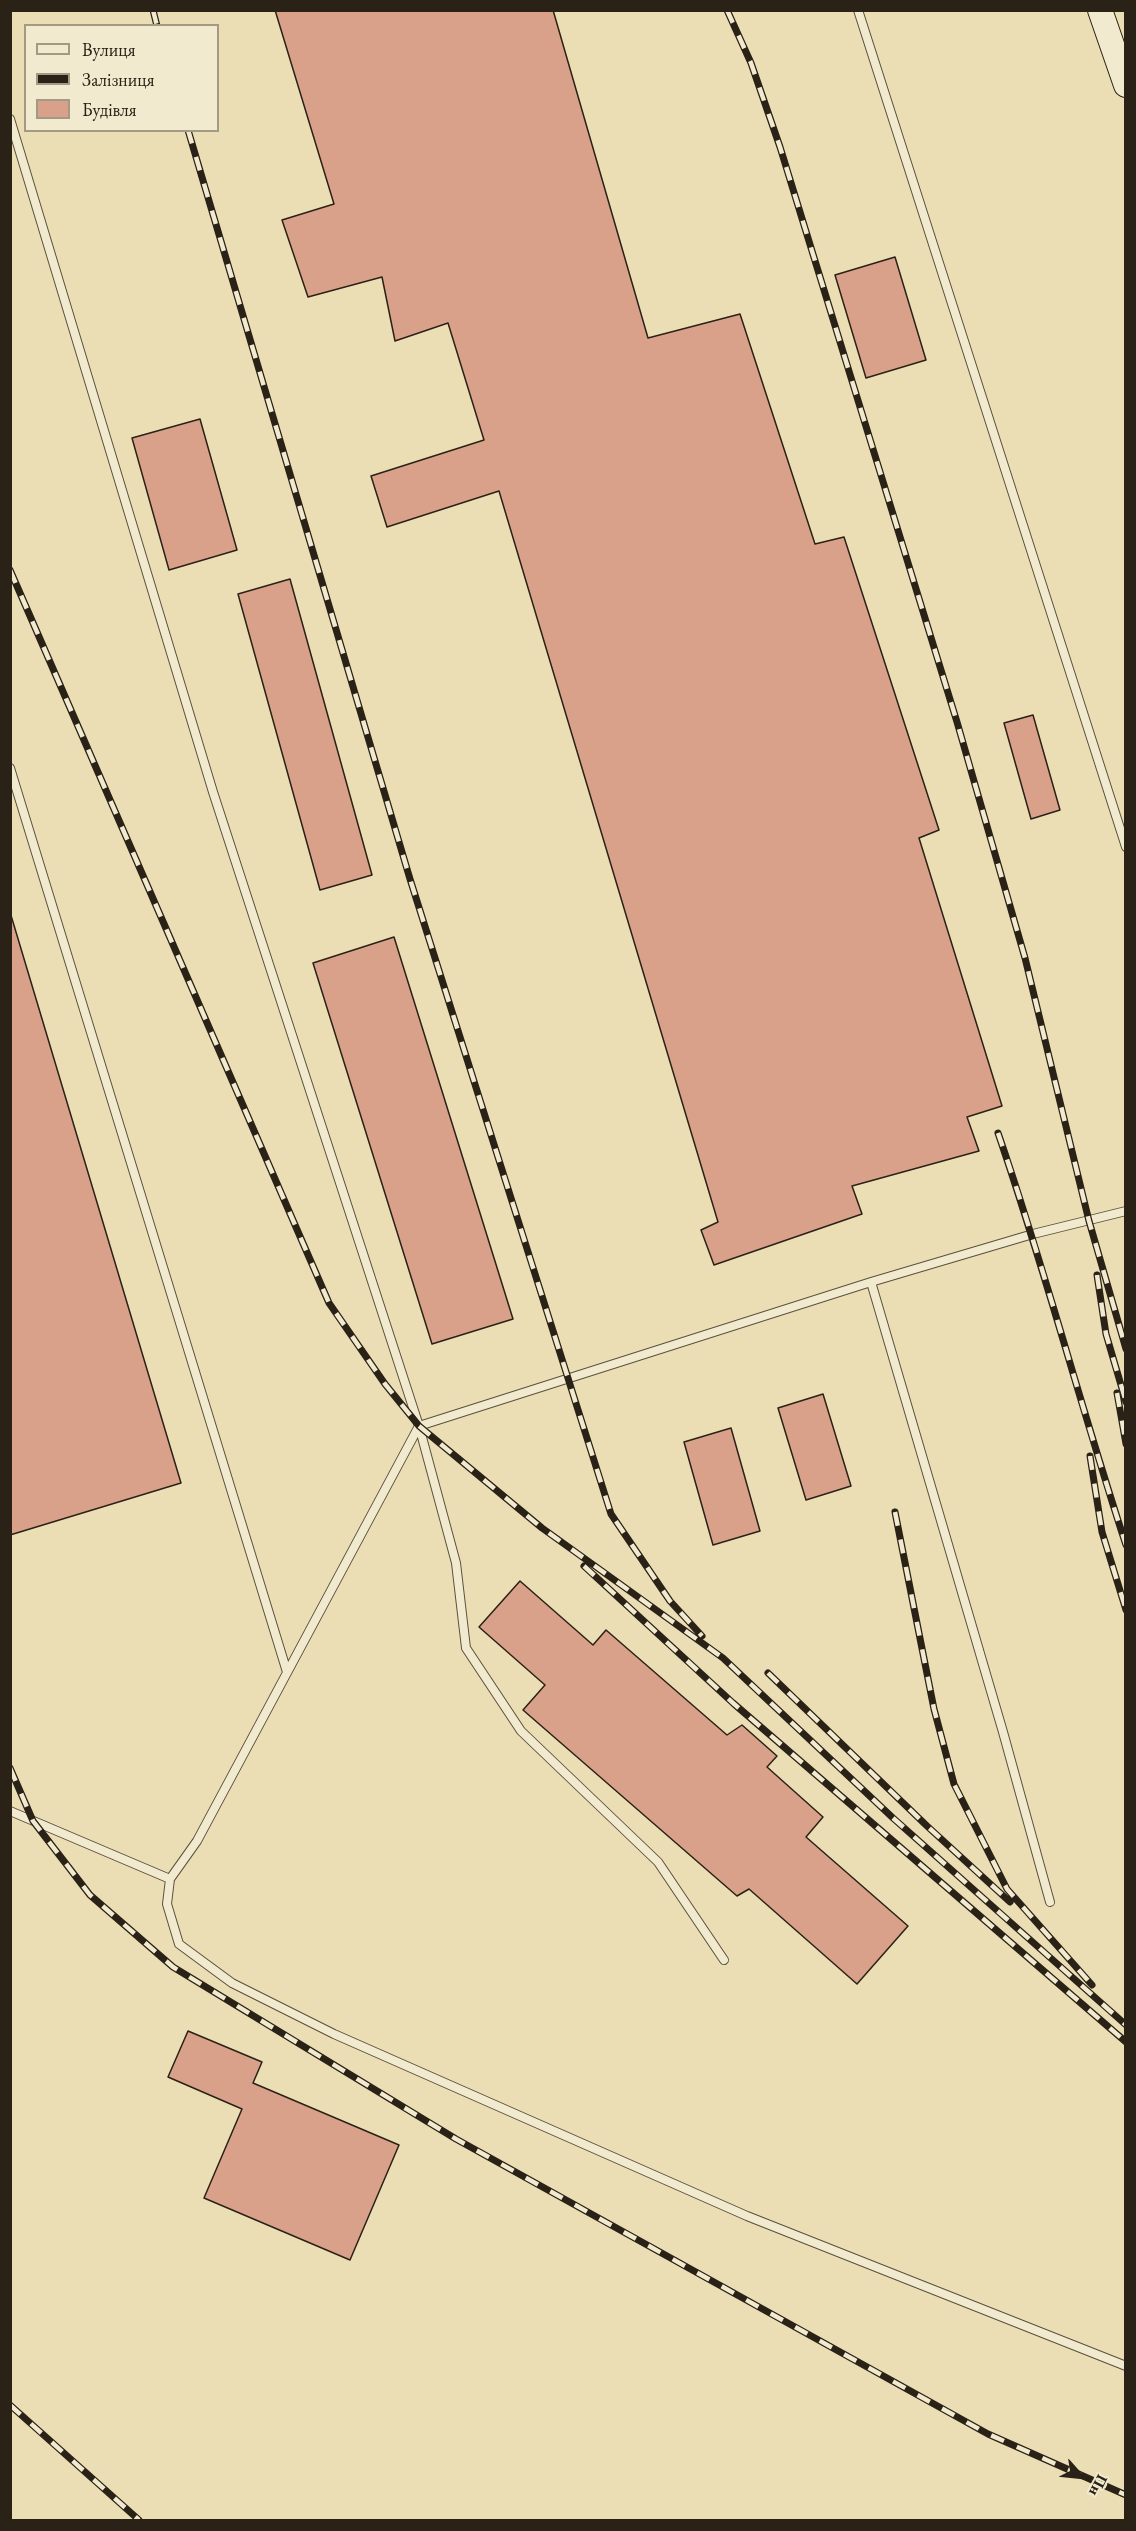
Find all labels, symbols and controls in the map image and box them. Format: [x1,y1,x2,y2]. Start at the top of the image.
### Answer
legend [24,24,219,132]
text: Вулиця [82,38,135,61]
text: Залізниця [82,68,155,91]
text: Будівля [82,98,137,121]
north arrow [1052,2447,1112,2507]
text: Пн [1084,2471,1113,2500]

